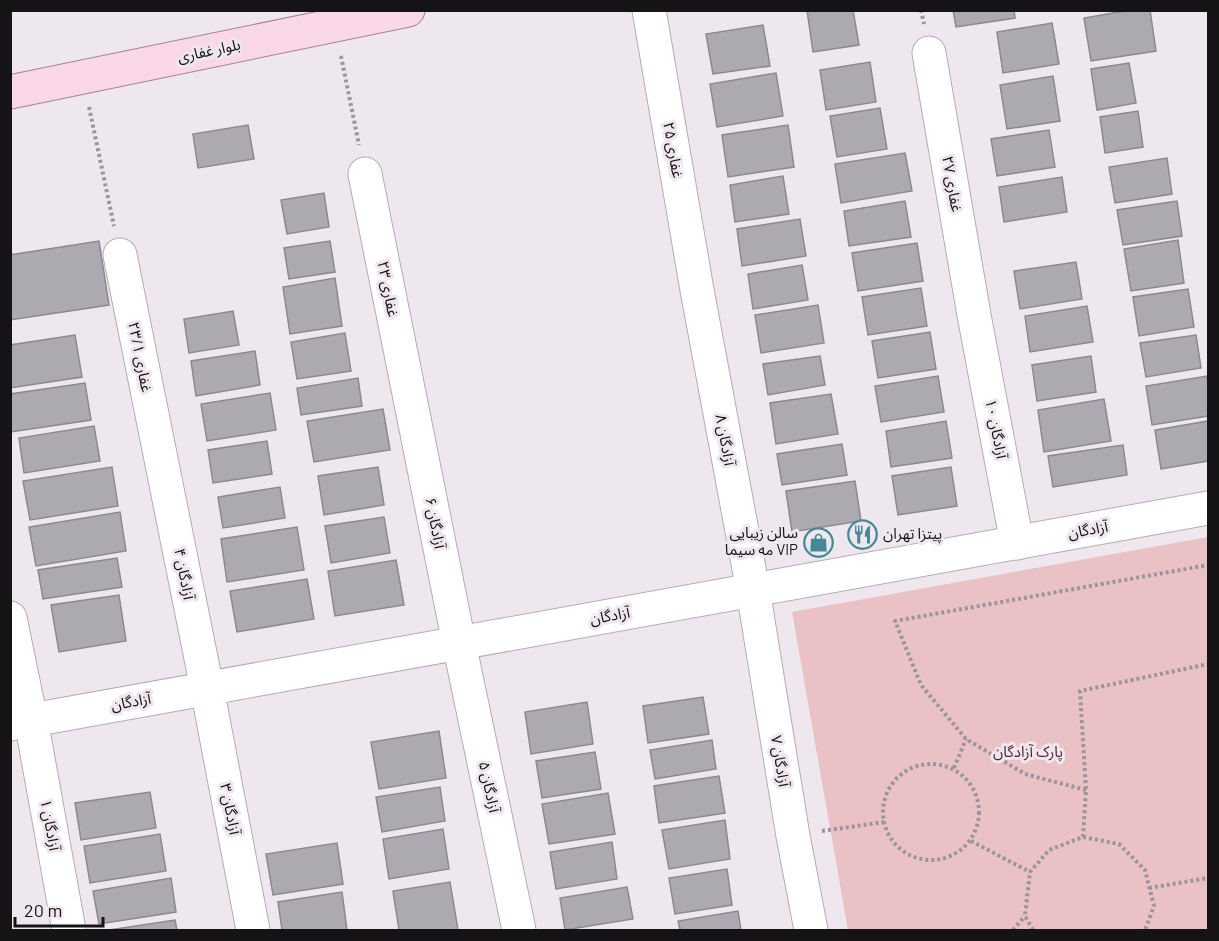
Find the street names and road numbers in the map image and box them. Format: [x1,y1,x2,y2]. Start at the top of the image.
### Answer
street label: بلوار غفاری [176,35,242,66]
street label: غفاری ۲۵ [659,120,688,180]
street label: غفاری ۲۷ [938,154,967,214]
street label: غفاری ۲۳ [374,259,403,319]
street label: غفاری ۲۳/۱ [124,320,157,394]
street label: آزادگان ۱۰ [981,397,1012,461]
street label: آزادگان ۸ [712,413,739,468]
street label: آزادگان ۶ [421,496,450,551]
street label: آزادگان [1066,517,1110,542]
street label: آزادگان ۴ [170,547,199,602]
street label: آزادگان [588,603,632,628]
street label: آزادگان [109,689,153,714]
street label: آزادگان ۷ [767,734,794,789]
street label: آزادگان ۵ [475,760,504,815]
street label: آزادگان ۳ [216,782,245,837]
street label: آزادگان ۱ [37,798,64,853]

